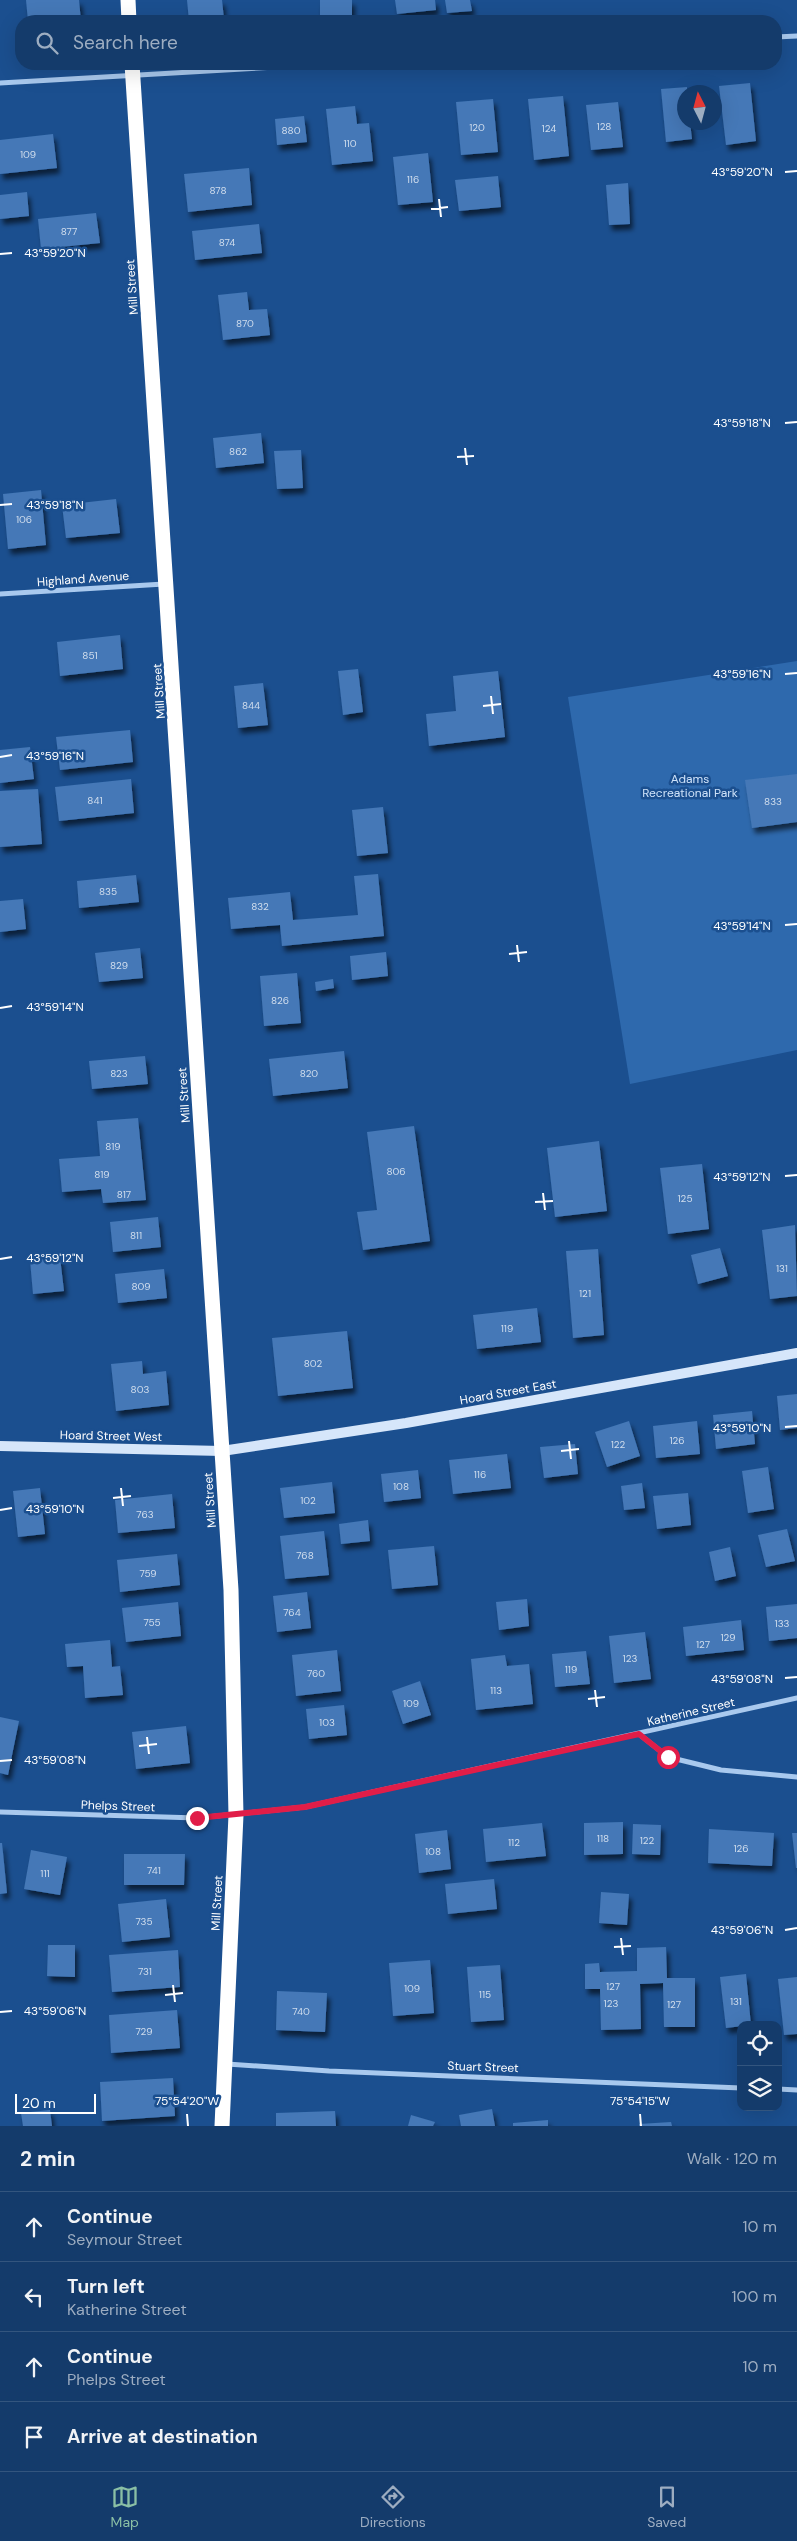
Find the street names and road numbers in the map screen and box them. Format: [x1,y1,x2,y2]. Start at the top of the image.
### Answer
street label: Mill Street [122,258,142,315]
street label: Highland Avenue [36,568,130,590]
street label: Mill Street [149,662,169,719]
street label: Mill Street [174,1066,194,1123]
street label: Hoard Street East [458,1376,558,1408]
street label: Hoard Street West [60,1427,163,1445]
street label: Mill Street [200,1471,220,1528]
street label: Katherine Street [645,1694,737,1730]
street label: Phelps Street [81,1797,156,1815]
street label: Mill Street [208,1875,226,1931]
street label: Stuart Street [447,2058,519,2076]

